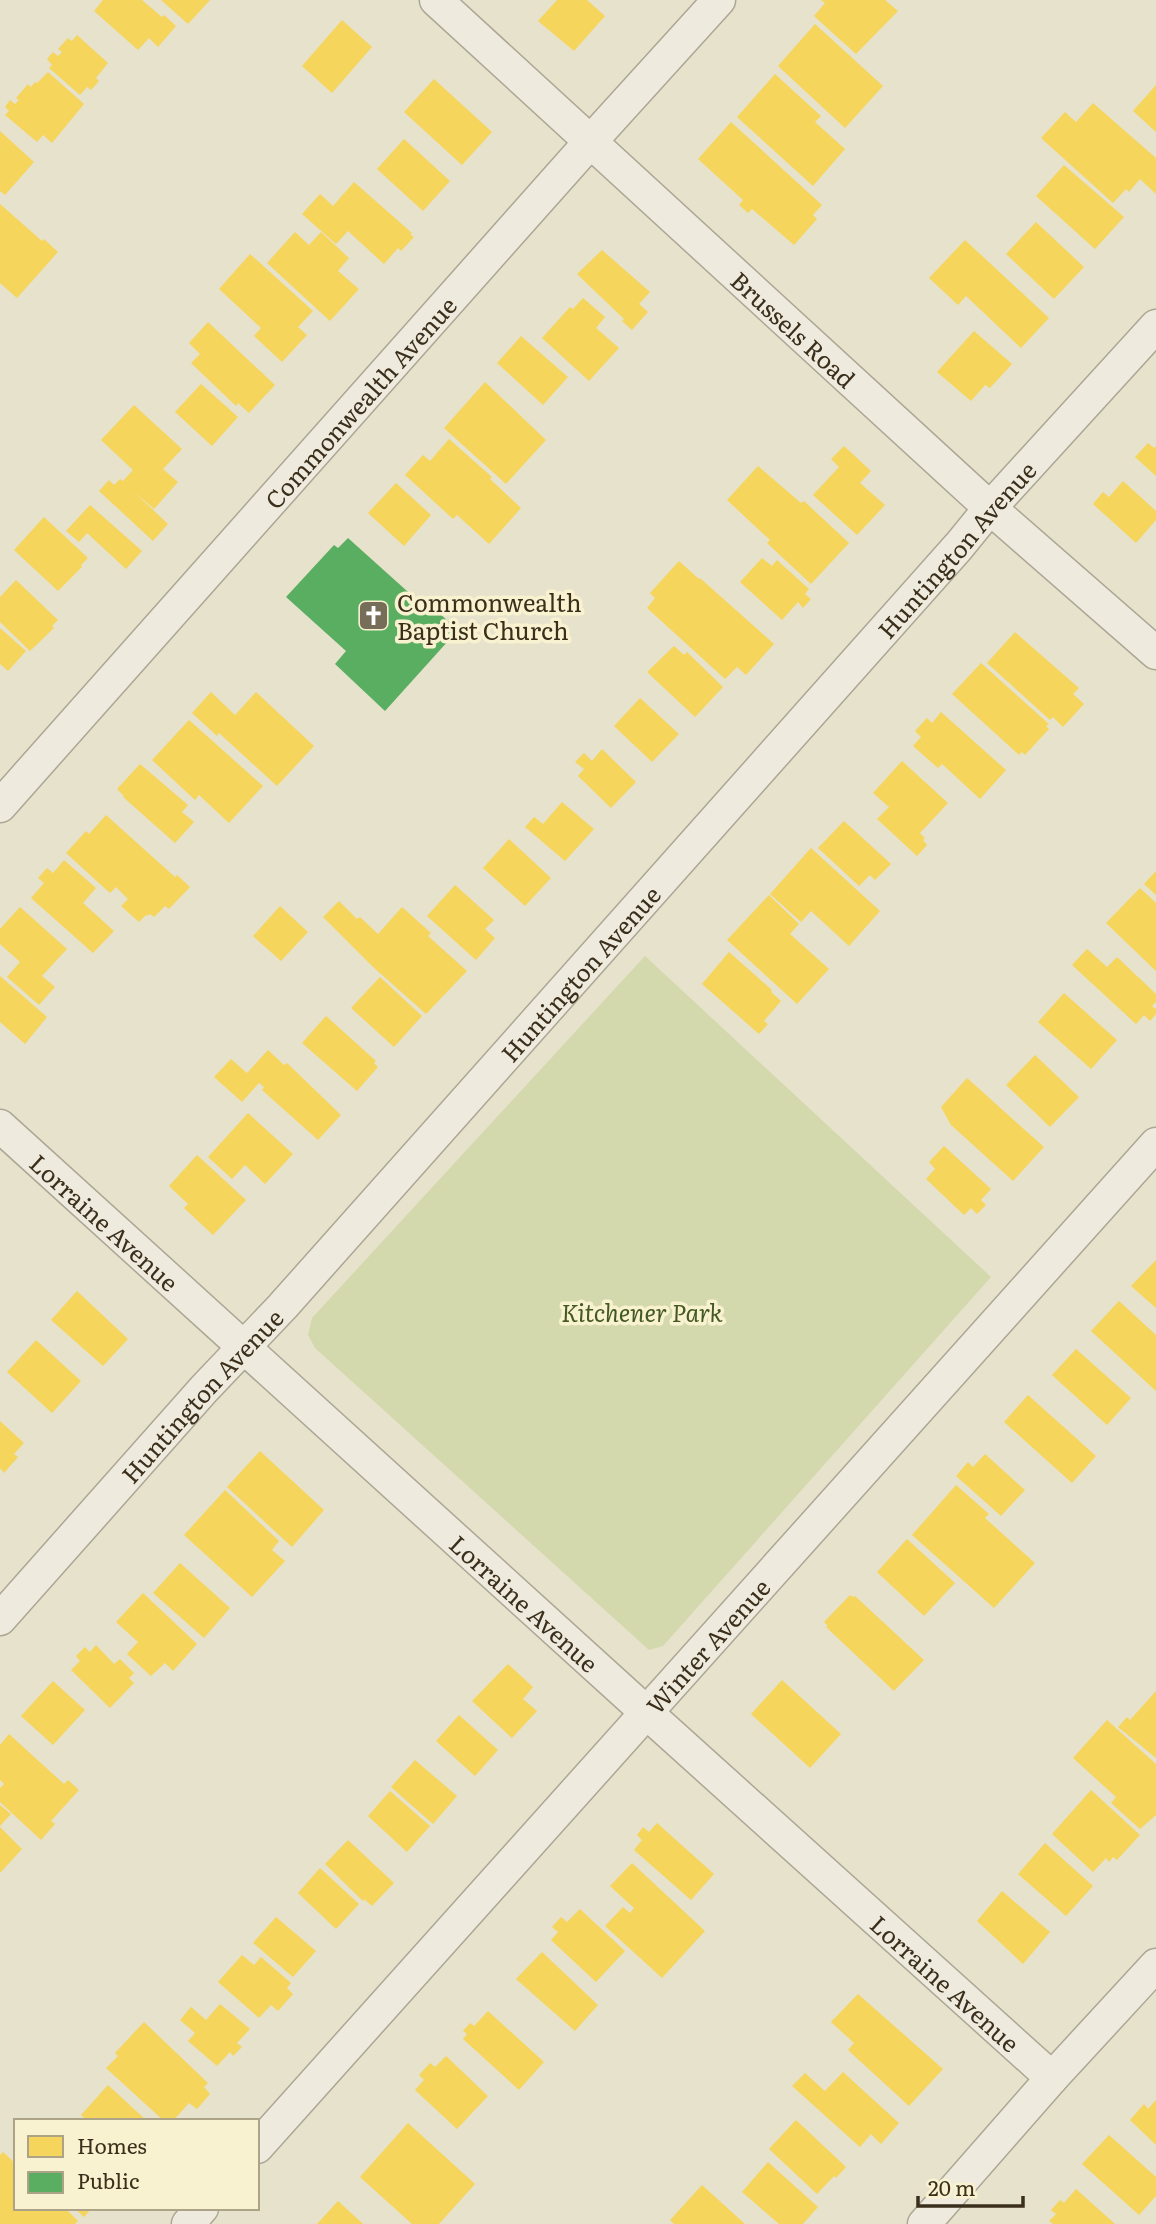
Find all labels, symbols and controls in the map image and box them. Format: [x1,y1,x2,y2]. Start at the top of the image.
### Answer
street label: Brussels Road [724,262,865,395]
street label: Commonwealth Avenue [255,288,463,516]
street label: Huntington Avenue [868,452,1043,645]
place label: Commonwealth Baptist Church [397,584,582,647]
church icon: Commonwealth Baptist Church [357,598,391,632]
street label: Huntington Avenue [491,877,667,1069]
street label: Lorraine Avenue [23,1145,187,1298]
park label: Kitchener Park [561,1294,723,1329]
street label: Huntington Avenue [112,1300,290,1490]
street label: Lorraine Avenue [443,1526,607,1679]
street label: Winter Avenue [637,1570,777,1721]
street label: Lorraine Avenue [864,1906,1028,2059]
legend [14,2119,259,2210]
text: Homes [77,2129,147,2160]
text: Public [77,2164,139,2195]
scale bar [918,2164,1023,2208]
text: 20 m [928,2171,975,2202]

